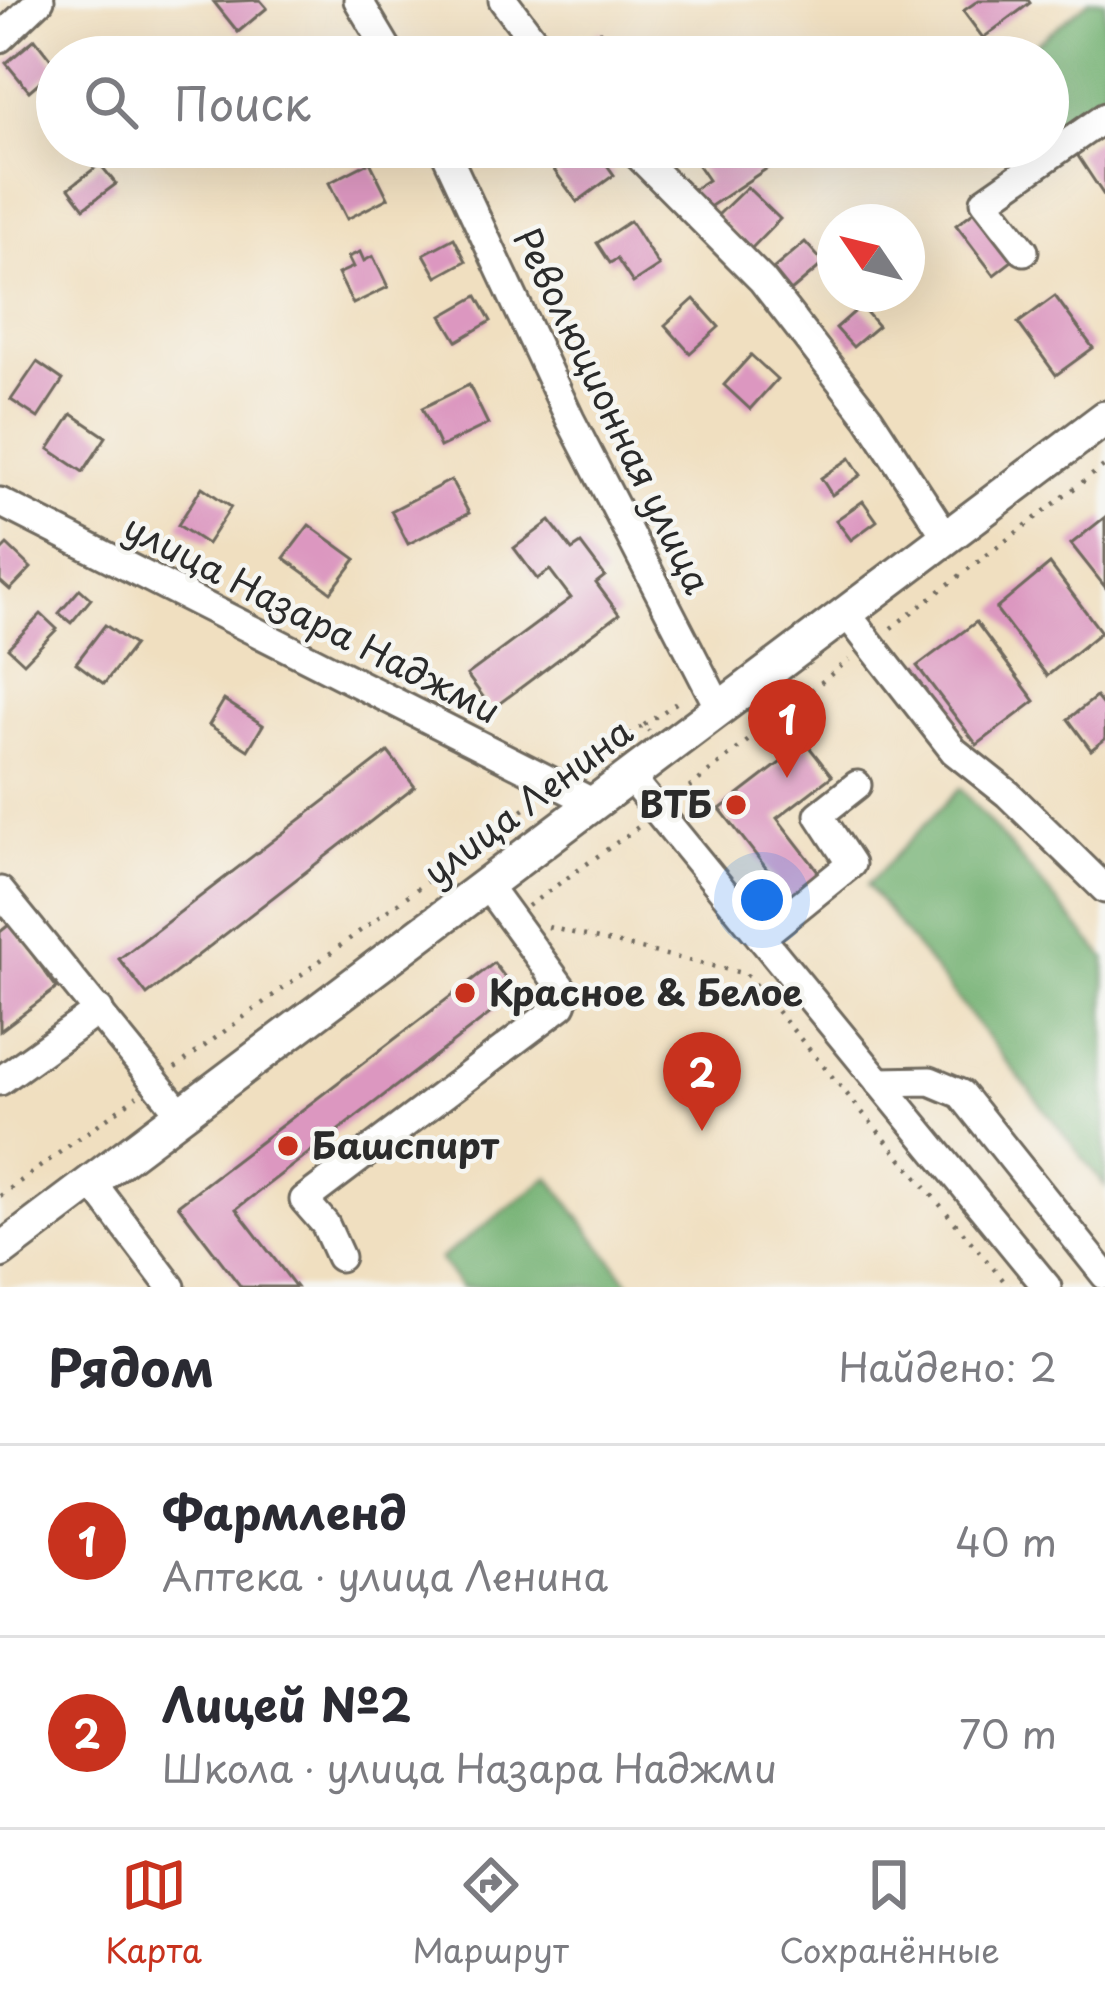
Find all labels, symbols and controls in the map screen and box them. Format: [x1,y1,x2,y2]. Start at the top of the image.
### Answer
search box [36,36,1069,168]
text: Поиск [174,68,311,136]
icon: search [78,69,144,135]
north arrow [817,204,925,312]
street label: Революционная улица [502,218,726,602]
street label: улица Назара Наджми [115,499,510,736]
pin: 1 [748,679,826,778]
street label: улица Ленина [411,703,643,897]
place label: ВТБ [639,776,712,830]
marker: ВТБ [723,792,749,818]
your location [732,870,792,930]
place label: Красное & Белое [489,964,803,1018]
marker: Красное & Белое [452,980,478,1006]
pin: 2 [663,1032,741,1131]
place label: Башспирт [312,1117,500,1171]
marker: Башспирт [275,1133,301,1159]
text: Рядом [48,1327,214,1404]
text: Найдено: 2 [838,1336,1057,1395]
text: Фармленд [162,1477,407,1545]
text: 1 [78,1511,96,1570]
text: 40 m [955,1511,1057,1570]
text: Аптека · улица Ленина [162,1545,608,1604]
text: Лицей №2 [162,1669,411,1737]
text: 2 [73,1703,101,1762]
text: 70 m [959,1703,1057,1762]
text: Школа · улица Назара Наджми [162,1737,777,1796]
tab: Карта [105,1852,202,1974]
tab: Маршрут [413,1852,569,1974]
tab: Сохранённые [779,1852,1000,1974]

